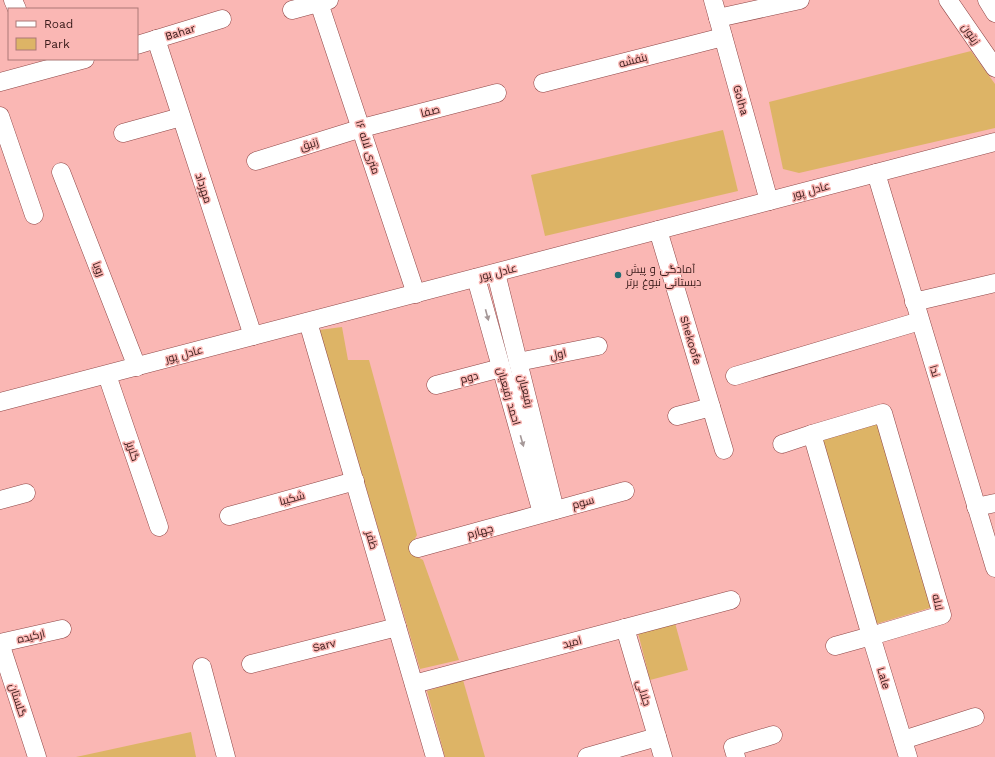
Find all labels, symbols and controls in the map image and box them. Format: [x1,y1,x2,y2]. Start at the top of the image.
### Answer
legend [8,8,138,60]
text: Road [44,17,73,31]
street label: زیتون [959,21,982,47]
street label: Bahar [163,22,197,43]
text: Park [44,37,70,51]
street label: بنفشه [617,51,649,70]
street label: Golha [730,83,751,117]
street label: صفا [419,103,441,120]
street label: ۱۶ متری لاله [353,118,382,176]
street label: زنبق [298,135,320,153]
street label: مهرداد [193,171,215,205]
street label: عادل پور [790,179,831,202]
street label: رویا [90,260,107,279]
street label: عادل پور [477,262,518,284]
place label: آمادگی و پیش دبستانی نبوغ برتر [625,263,701,290]
marker: آمادگی و پیش دبستانی نبوغ برتر [613,270,623,280]
one-way arrow [484,310,490,322]
street label: Shekoofe [677,314,704,366]
street label: عادل پور [163,343,204,366]
street label: اول [549,346,567,363]
street label: ندا [927,364,942,379]
street label: احمد رفیعیان [494,366,523,427]
street label: دوم [459,369,480,387]
street label: رفیعیان [515,373,536,409]
one-way arrow [519,434,525,447]
street label: گلریز [123,438,142,463]
street label: شکیبا [278,489,306,508]
street label: سوم [571,493,596,513]
street label: چهارم [466,522,495,542]
street label: ظفر [362,528,380,551]
street label: لاله [929,593,946,612]
street label: ارکیده [16,627,46,646]
street label: امید [561,634,583,651]
street label: Sarv [311,636,337,655]
street label: Lale [874,665,893,691]
street label: جلالی [633,679,654,708]
street label: گلستان [6,682,29,718]

